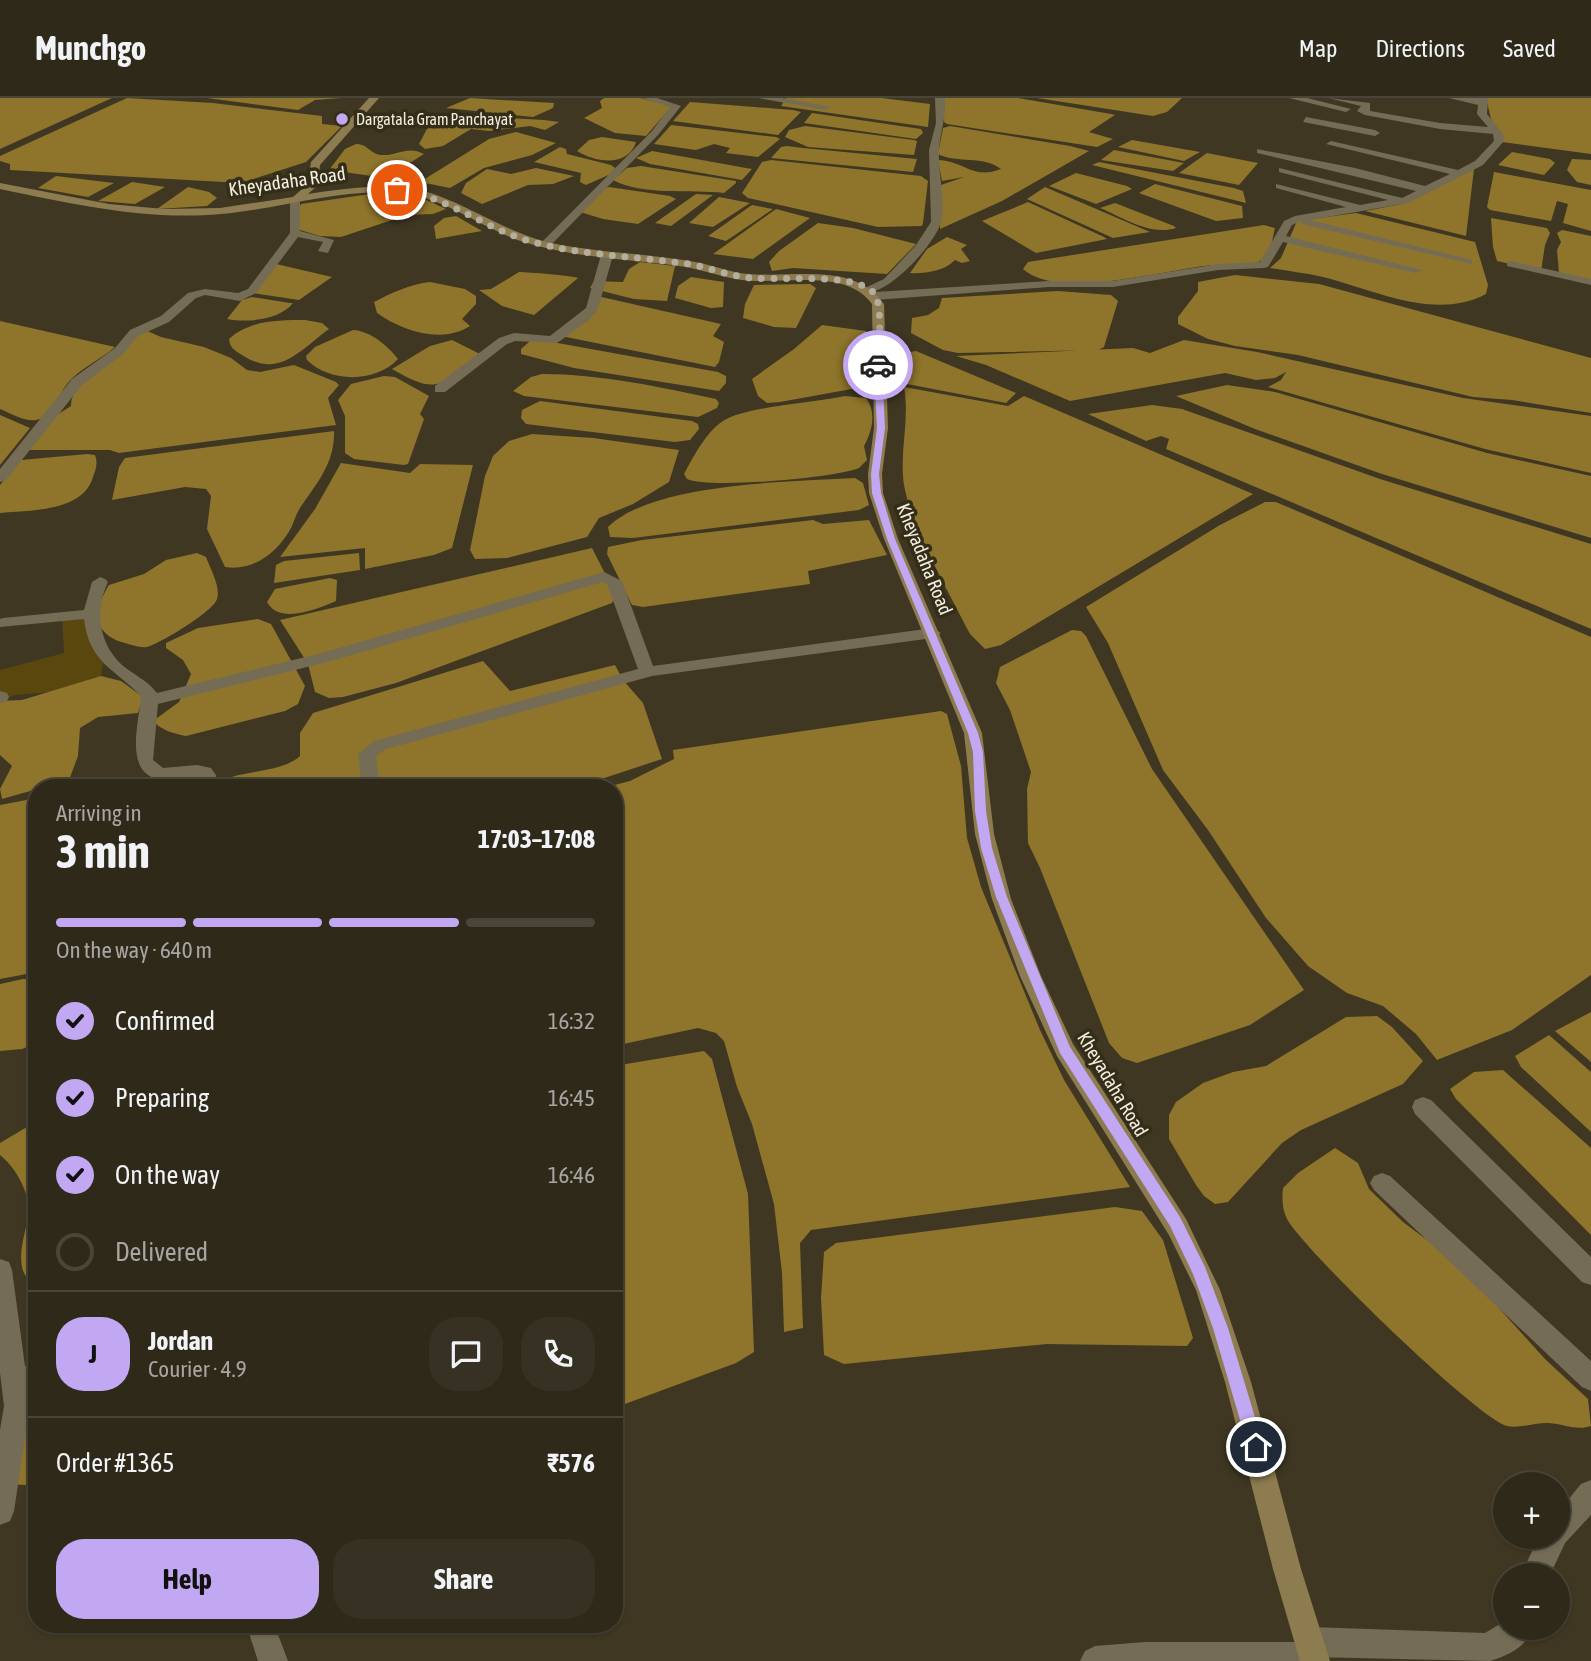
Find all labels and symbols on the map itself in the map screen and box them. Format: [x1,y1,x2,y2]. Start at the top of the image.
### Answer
place label: Dargatala Gram Panchayat [356,110,513,129]
marker: Dargatala Gram Panchayat [334,111,350,127]
pin [367,160,427,220]
street label: Kheyadaha Road [227,162,347,200]
courier [843,330,913,400]
street label: Kheyadaha Road [893,500,957,618]
street label: Kheyadaha Road [1073,1028,1153,1140]
pin [1226,1417,1286,1477]

